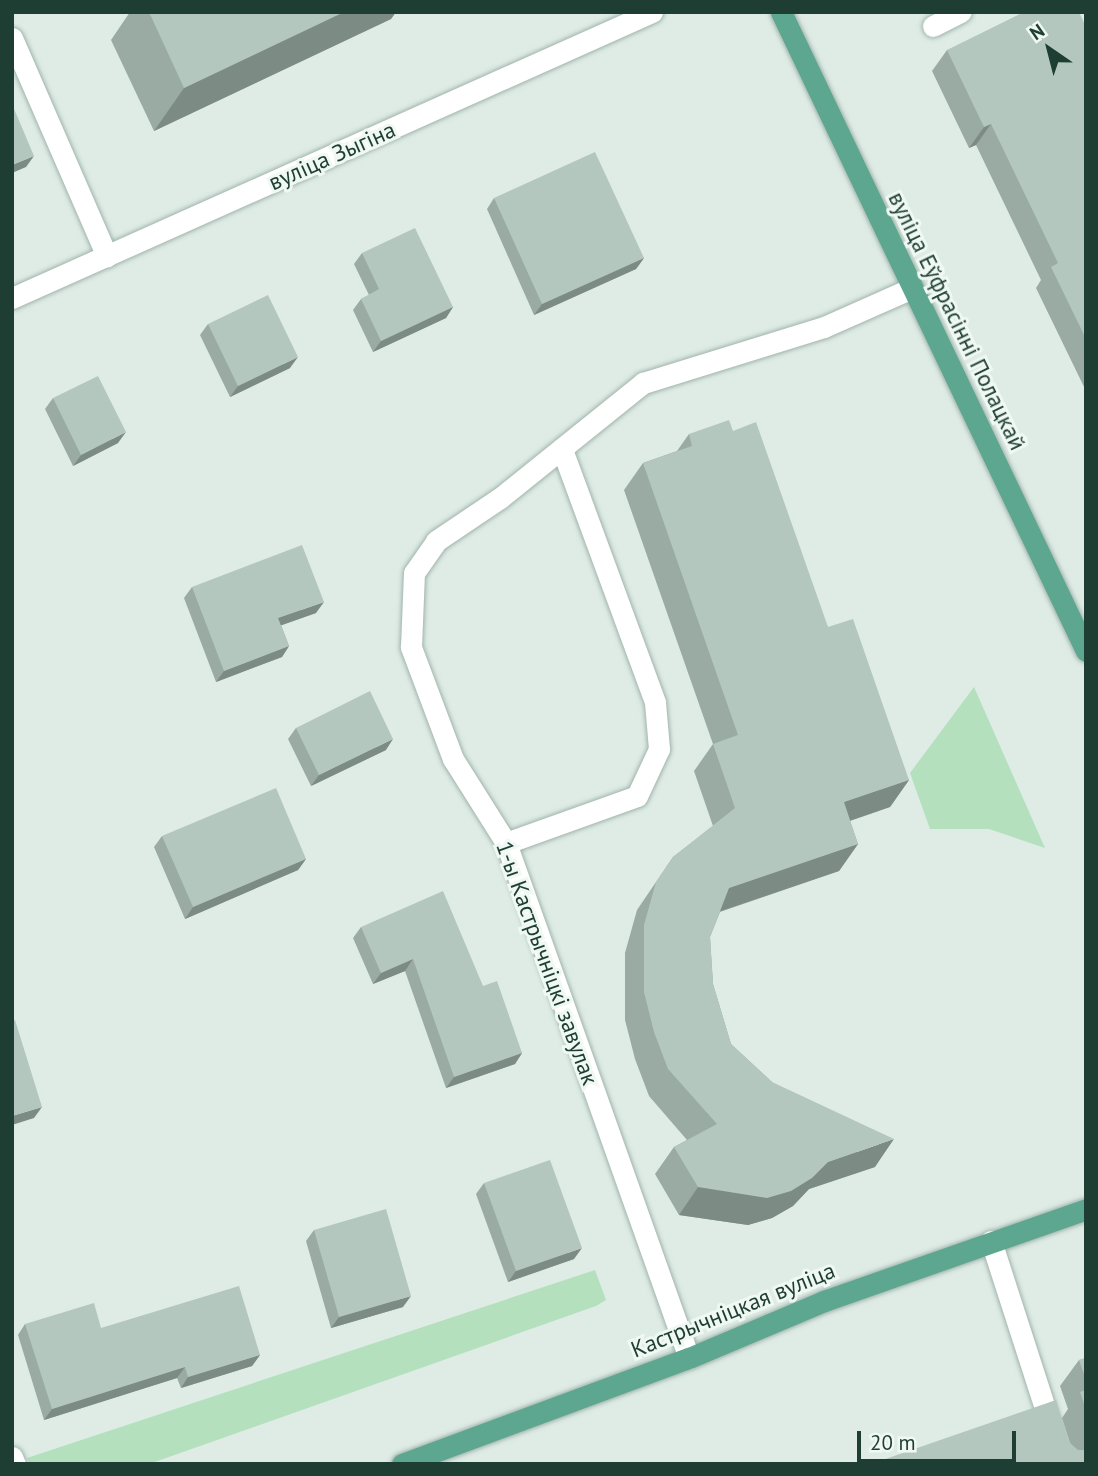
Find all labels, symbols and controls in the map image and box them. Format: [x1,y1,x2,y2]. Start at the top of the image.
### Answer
north arrow [1014,14,1084,84]
text: N [1025,18,1049,45]
street label: вуліца Зыгіна [264,116,400,196]
street label: вуліца Еўфрасінні Полацкай [882,187,1032,455]
street label: 1-ы Кастрычніцкі завулак [490,837,604,1089]
street label: Кастрычніцкая вуліца [627,1256,839,1364]
scale bar [860,1416,1019,1460]
text: 20 m [870,1429,916,1456]

